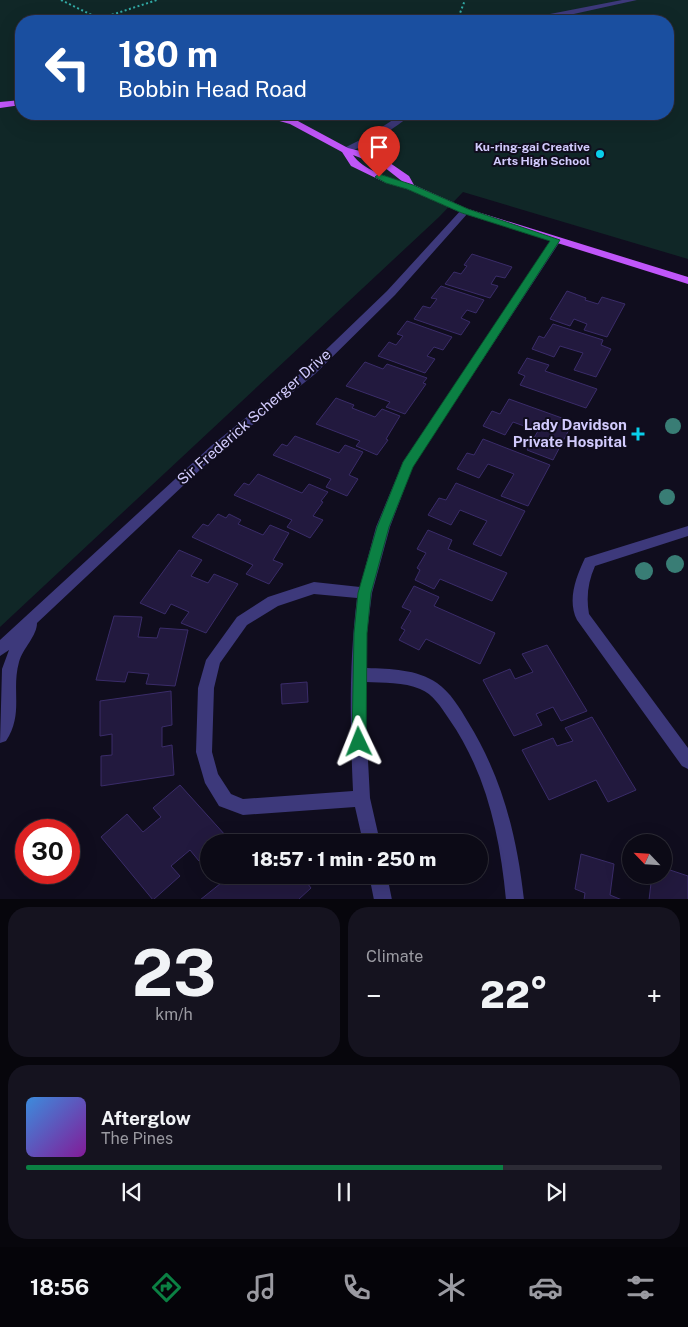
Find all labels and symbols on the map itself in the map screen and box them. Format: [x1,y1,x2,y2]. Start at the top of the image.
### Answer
pin [358,126,400,177]
place label: Ku-ring-gai Creative Arts High School [475,140,590,168]
marker: Ku-ring-gai Creative Arts High School [594,148,606,160]
street label: Sir Frederick Scherger Drive [174,345,334,488]
place label: Lady Davidson Private Hospital [513,416,627,450]
marker: Lady Davidson Private Hospital [631,427,645,441]
position arrow [332,715,384,767]
speed limit sign: 30 [15,819,80,884]
north arrow [622,834,672,884]

